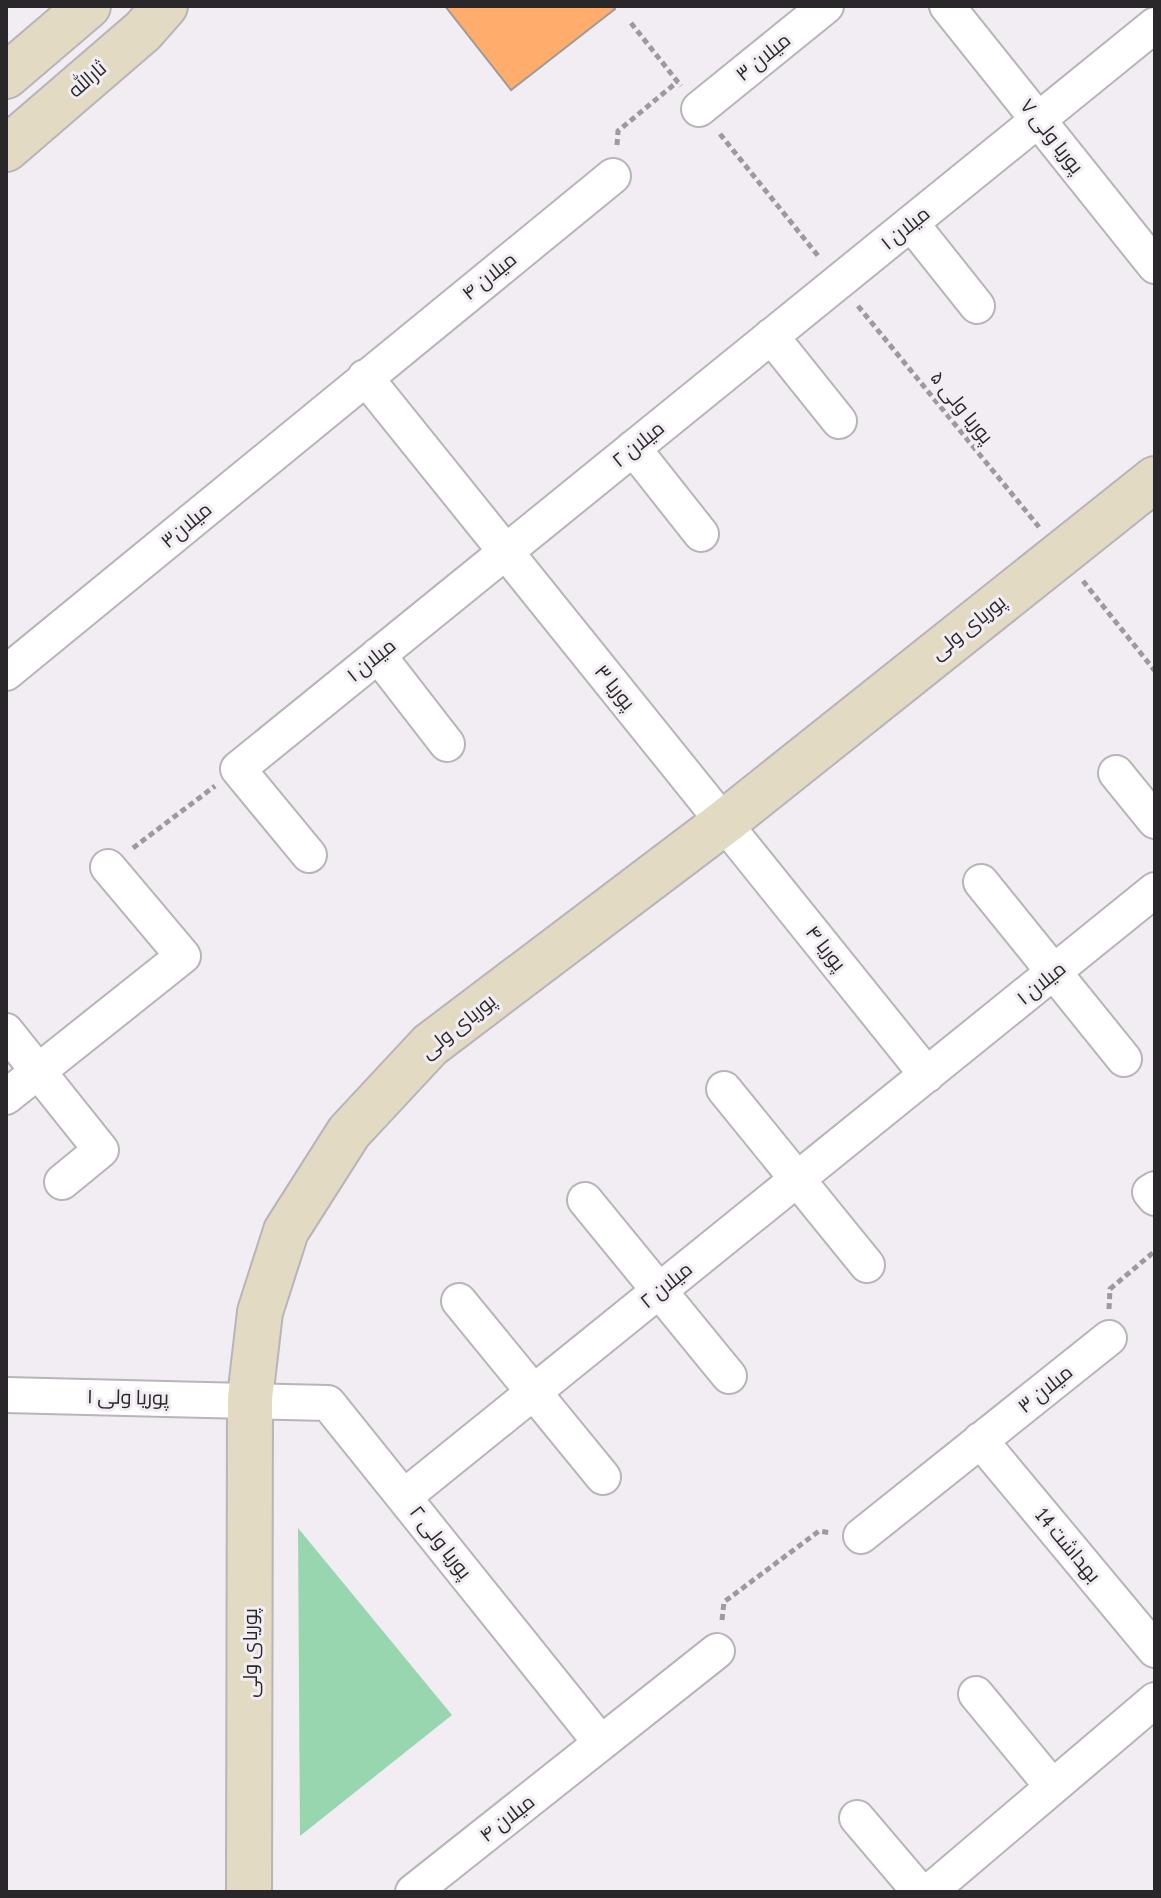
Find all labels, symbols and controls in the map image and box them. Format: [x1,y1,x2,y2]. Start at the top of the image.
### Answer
street label: میلان ۳ [730,27,796,87]
street label: ثارالله [62,55,112,103]
street label: پوریا ولی ۷ [1015,93,1090,179]
street label: میلان ۱ [875,200,935,256]
street label: میلان ۴ [456,246,522,306]
street label: پوریا ولی ۵ [925,365,1000,449]
street label: میلان ۲ [606,415,670,473]
street label: میلان۳ [155,496,217,554]
street label: پوریای ولی [925,588,1012,665]
street label: میلان ۱ [341,632,401,688]
street label: پوریا ۳ [589,659,642,716]
street label: پوریا ۴ [800,920,852,977]
street label: میلان ۱ [1011,955,1071,1011]
street label: پوریای ولی [415,987,502,1064]
street label: میلان ۲ [634,1256,698,1314]
street label: میلان ۳ [1012,1359,1078,1419]
street label: پوریا ولی ۱ [87,1383,170,1411]
street label: پوریا ولی ۲ [404,1500,478,1585]
street label: بهداشت 14 [1029,1502,1107,1588]
street label: پوریای ولی [237,1608,263,1698]
street label: میلان ۴ [474,1788,540,1848]

